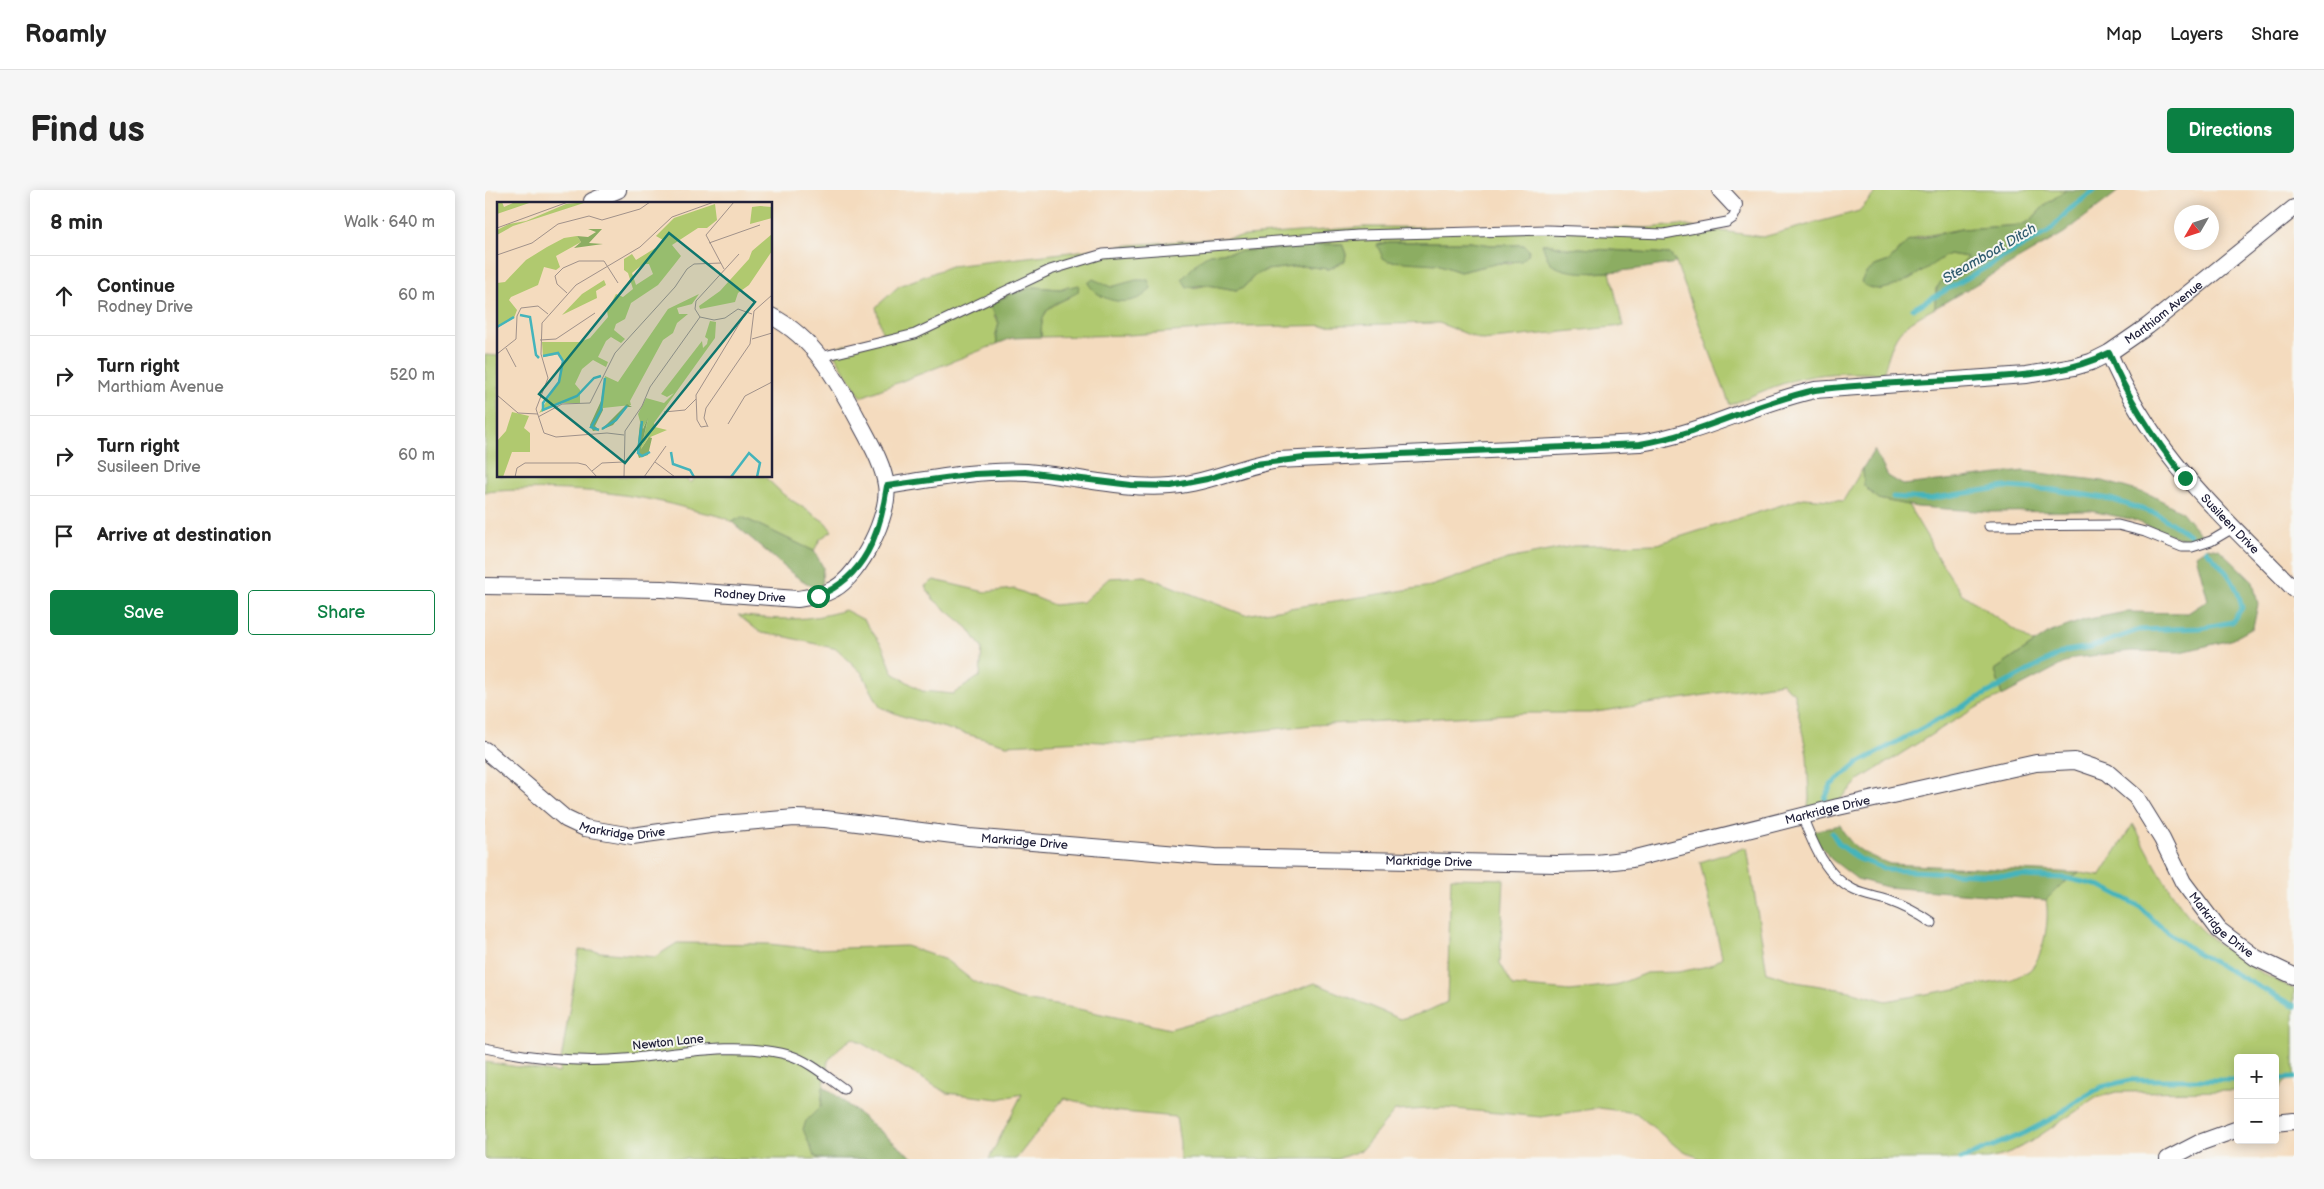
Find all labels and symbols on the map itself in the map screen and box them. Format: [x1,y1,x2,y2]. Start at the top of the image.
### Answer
inset map [497,202,773,478]
north arrow [2174,205,2219,250]
water label: Steamboat Ditch [1939,220,2039,287]
street label: Marthiam Avenue [2122,278,2206,348]
route end [2174,467,2197,490]
street label: Susileen Drive [2197,491,2262,557]
route start [807,585,830,608]
street label: Rodney Drive [713,586,786,606]
street label: Markridge Drive [1784,793,1872,828]
street label: Markridge Drive [576,819,666,844]
street label: Markridge Drive [981,831,1068,853]
street label: Markridge Drive [1385,853,1472,870]
street label: Markridge Drive [2185,889,2256,961]
street label: Newton Lane [632,1031,704,1054]

